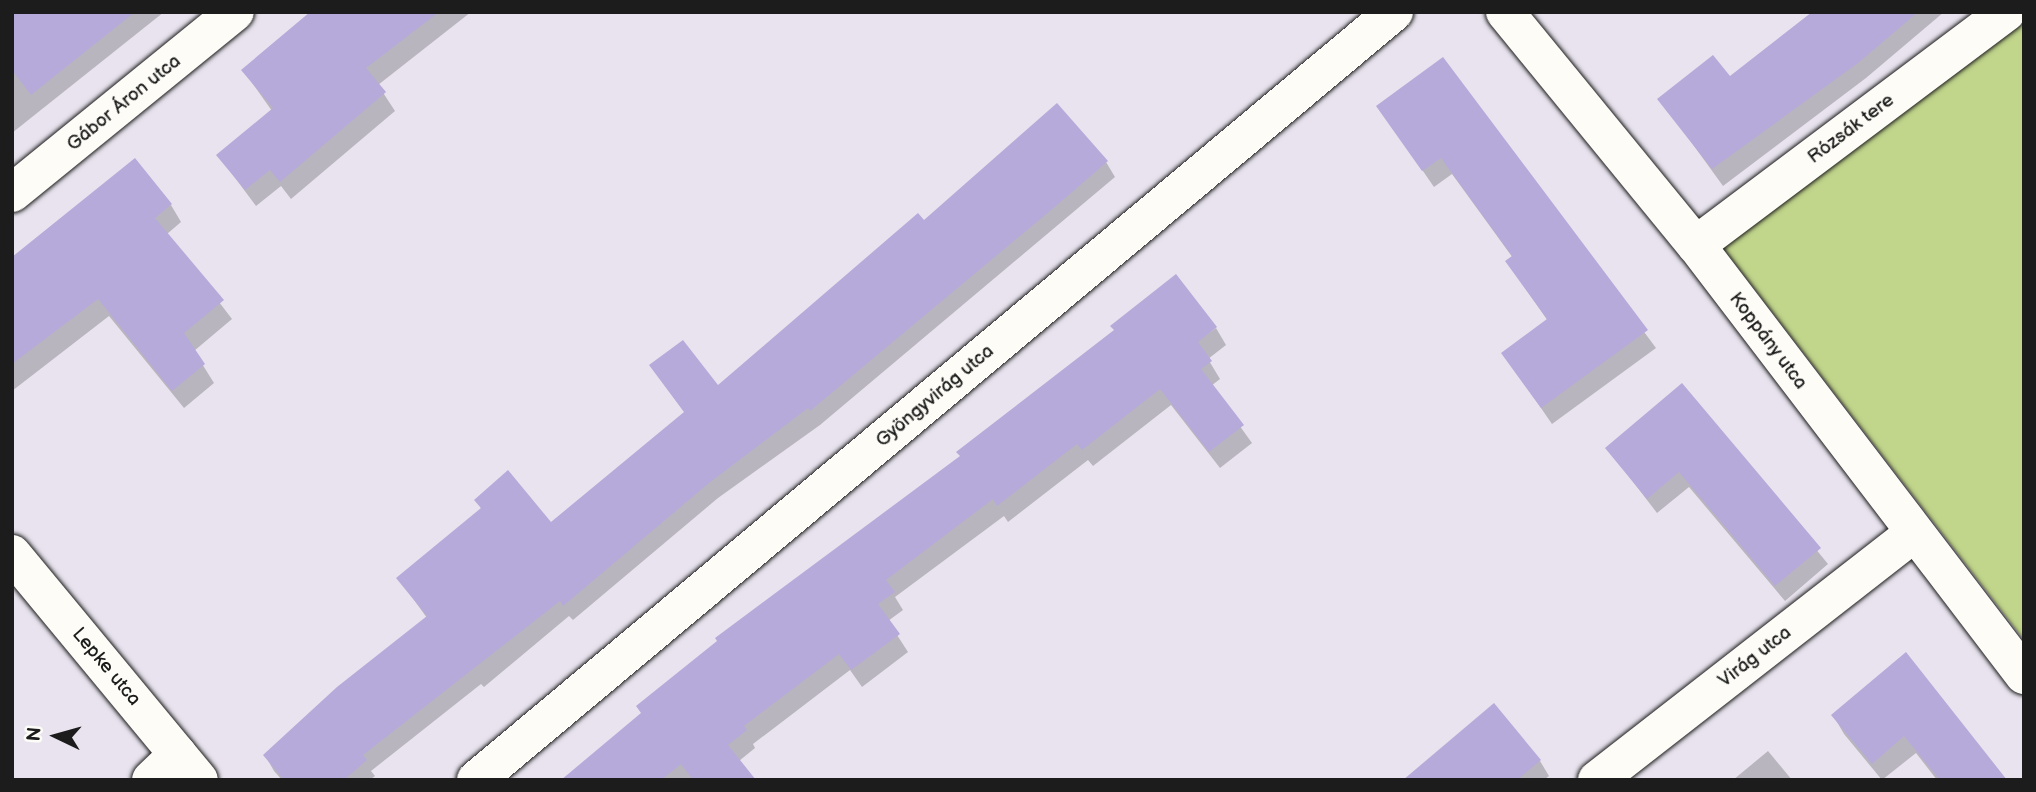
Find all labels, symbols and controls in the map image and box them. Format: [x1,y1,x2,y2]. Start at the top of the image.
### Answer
street label: Gábor Áron utca [62,50,186,156]
street label: Rózsák tere [1803,89,1899,169]
street label: Koppány utca [1724,288,1812,394]
street label: Gyöngyvirág utca [871,340,999,452]
street label: Virág utca [1714,621,1796,693]
street label: Lepke utca [67,623,145,711]
north arrow [21,701,91,771]
text: N [23,726,47,742]

